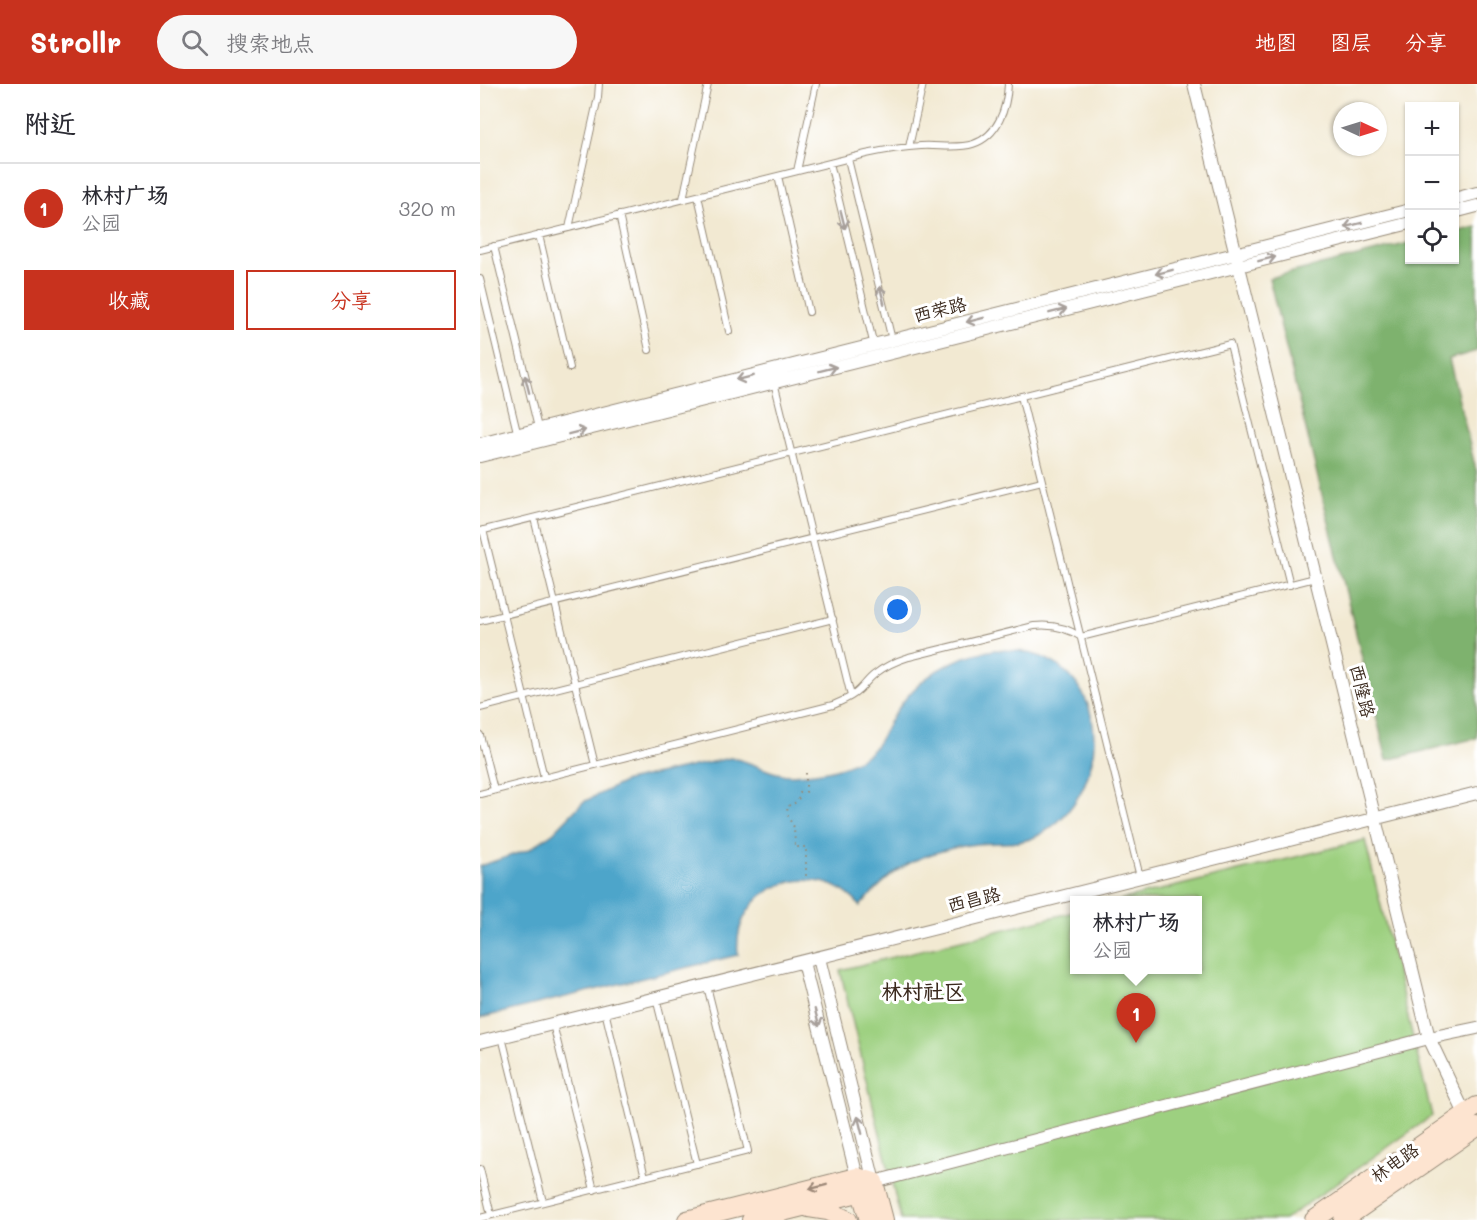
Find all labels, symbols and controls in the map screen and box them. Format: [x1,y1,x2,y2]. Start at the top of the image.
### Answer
search box [157,15,577,69]
text: Strollr [30,24,121,60]
icon: search [178,26,211,59]
text: 搜索地点 [226,28,314,57]
text: 地图 [1255,28,1297,55]
text: 图层 [1330,28,1372,55]
text: 分享 [1405,28,1447,55]
north arrow [1333,102,1387,156]
map controls [1405,102,1459,264]
button: + [1405,102,1459,156]
text: 附近 [24,106,76,140]
button: − [1405,156,1459,210]
text: 林村广场 [81,180,169,209]
text: 1 [39,195,48,221]
text: 320 m [398,195,456,221]
text: 公园 [81,209,121,235]
one-way arrow [838,210,850,229]
button: locate [1405,210,1459,264]
one-way arrow [1344,219,1363,231]
one-way arrow [1257,252,1276,264]
one-way arrow [1154,267,1173,279]
button: 收藏 [24,270,234,330]
button: 分享 [246,270,456,330]
one-way arrow [875,286,887,305]
street label: 西荣路 [911,291,969,327]
one-way arrow [1048,305,1067,317]
one-way arrow [965,314,984,326]
one-way arrow [818,363,837,374]
one-way arrow [736,372,755,384]
one-way arrow [521,375,533,394]
one-way arrow [568,425,587,437]
your location [883,595,912,624]
street label: 西隆路 [1345,662,1381,720]
street label: 西昌路 [945,881,1003,917]
popup [1070,896,1202,974]
text: 林村广场 [1092,907,1180,936]
text: 公园 [1092,936,1132,962]
district label: 林村社区 [881,977,965,1004]
pin: 1 [1116,994,1156,1043]
one-way arrow [812,1009,824,1028]
one-way arrow [854,1116,866,1135]
street label: 林电路 [1365,1137,1423,1187]
one-way arrow [808,1181,827,1193]

